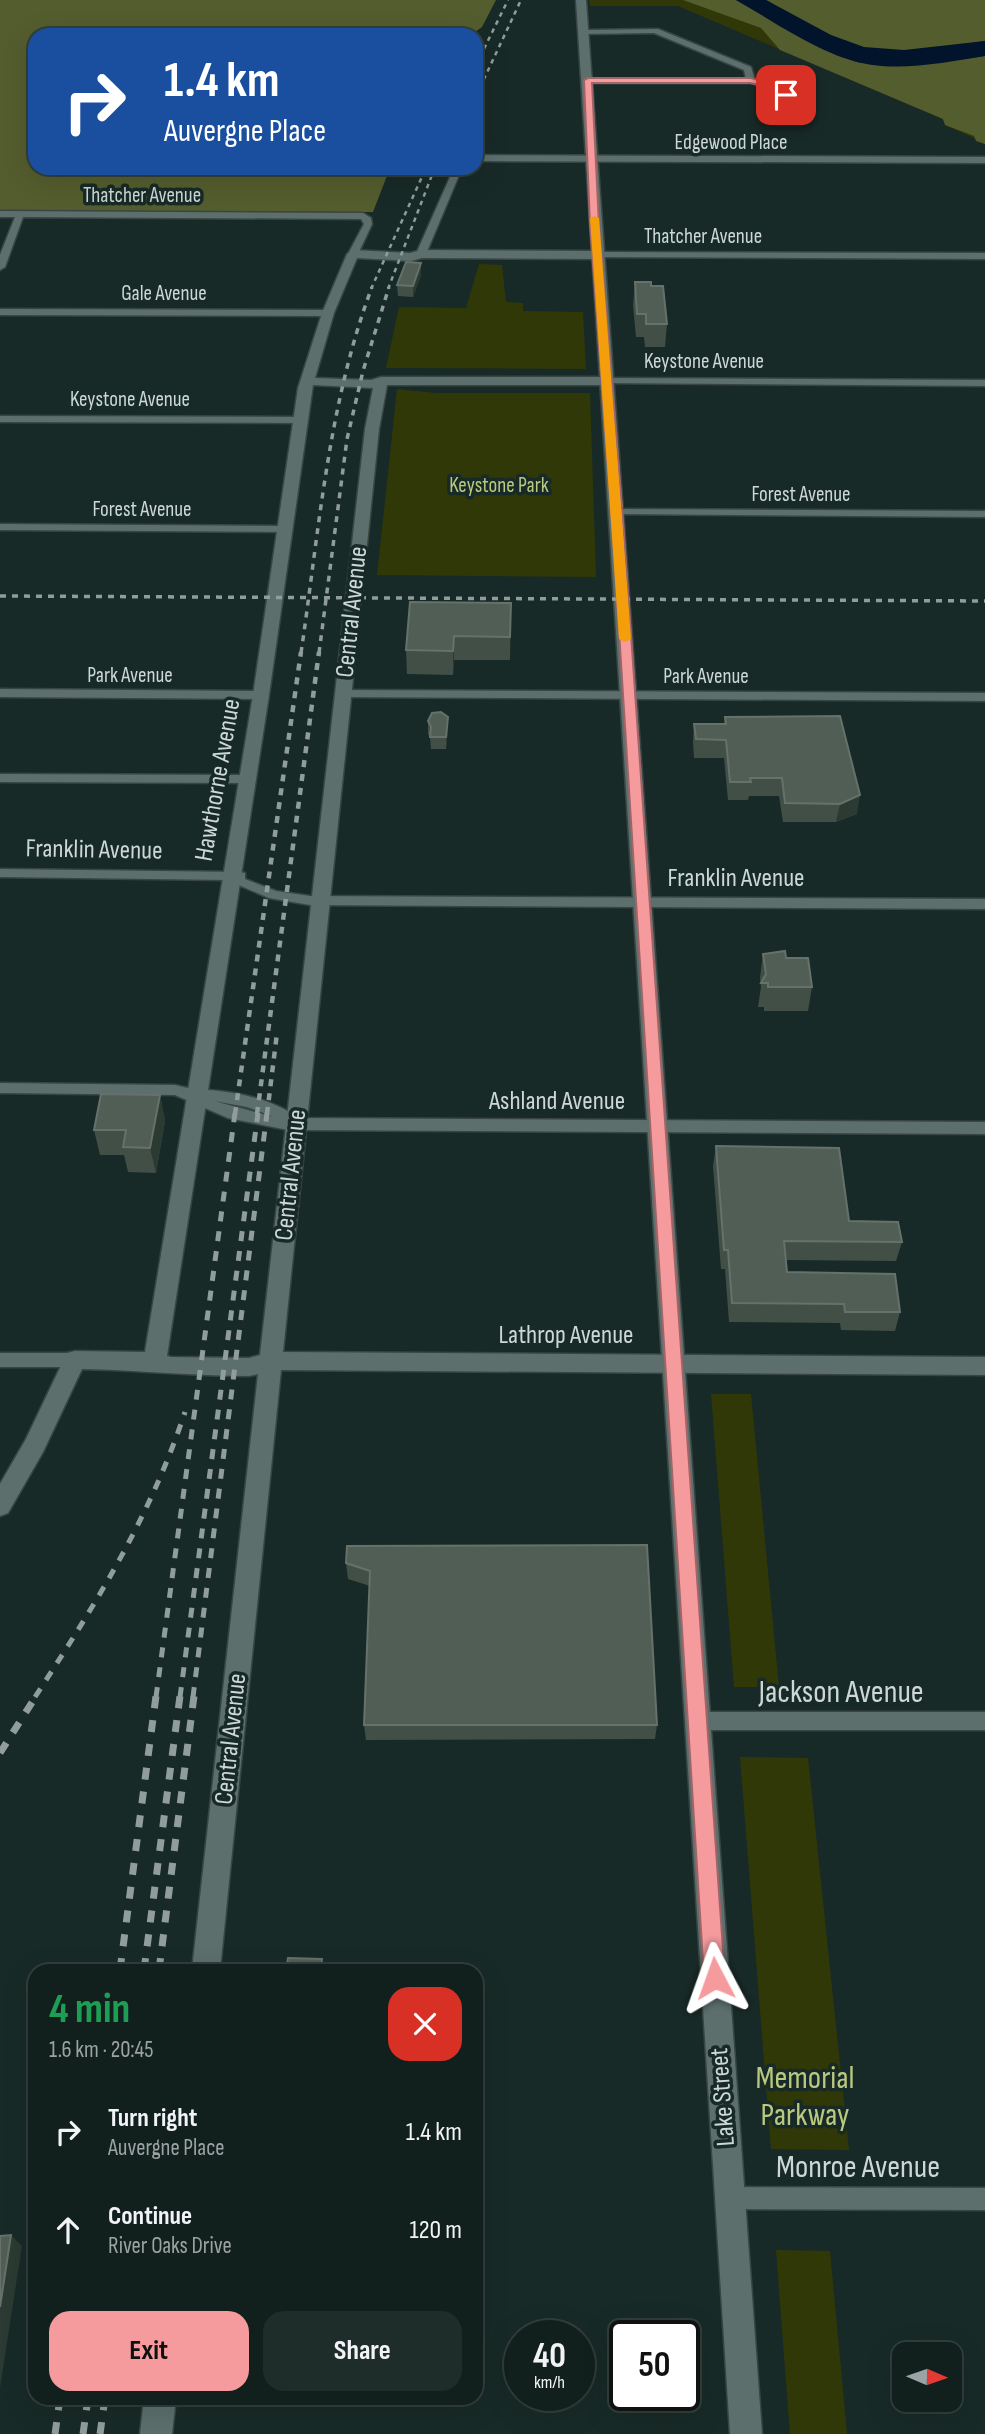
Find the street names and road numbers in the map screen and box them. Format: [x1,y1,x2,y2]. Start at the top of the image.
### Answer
street label: Edgewood Place [675,130,787,155]
street label: Thatcher Avenue [83,183,201,208]
street label: Thatcher Avenue [644,224,762,249]
street label: Gale Avenue [121,281,207,306]
street label: Keystone Avenue [644,349,764,374]
street label: Keystone Avenue [70,387,190,412]
street label: Forest Avenue [751,482,851,507]
street label: Forest Avenue [92,497,192,522]
street label: Central Avenue [330,545,374,679]
street label: Park Avenue [87,663,173,688]
street label: Park Avenue [663,664,749,689]
street label: Hawthorne Avenue [188,696,248,864]
street label: Franklin Avenue [25,833,163,867]
street label: Franklin Avenue [668,863,805,894]
street label: Ashland Avenue [488,1086,625,1117]
street label: Central Avenue [269,1108,313,1242]
street label: Lathrop Avenue [499,1320,634,1351]
street label: Central Avenue [209,1672,253,1806]
street label: Jackson Avenue [757,1673,924,1712]
street label: Lake Street [704,2047,742,2147]
street label: Monroe Avenue [776,2148,940,2187]

